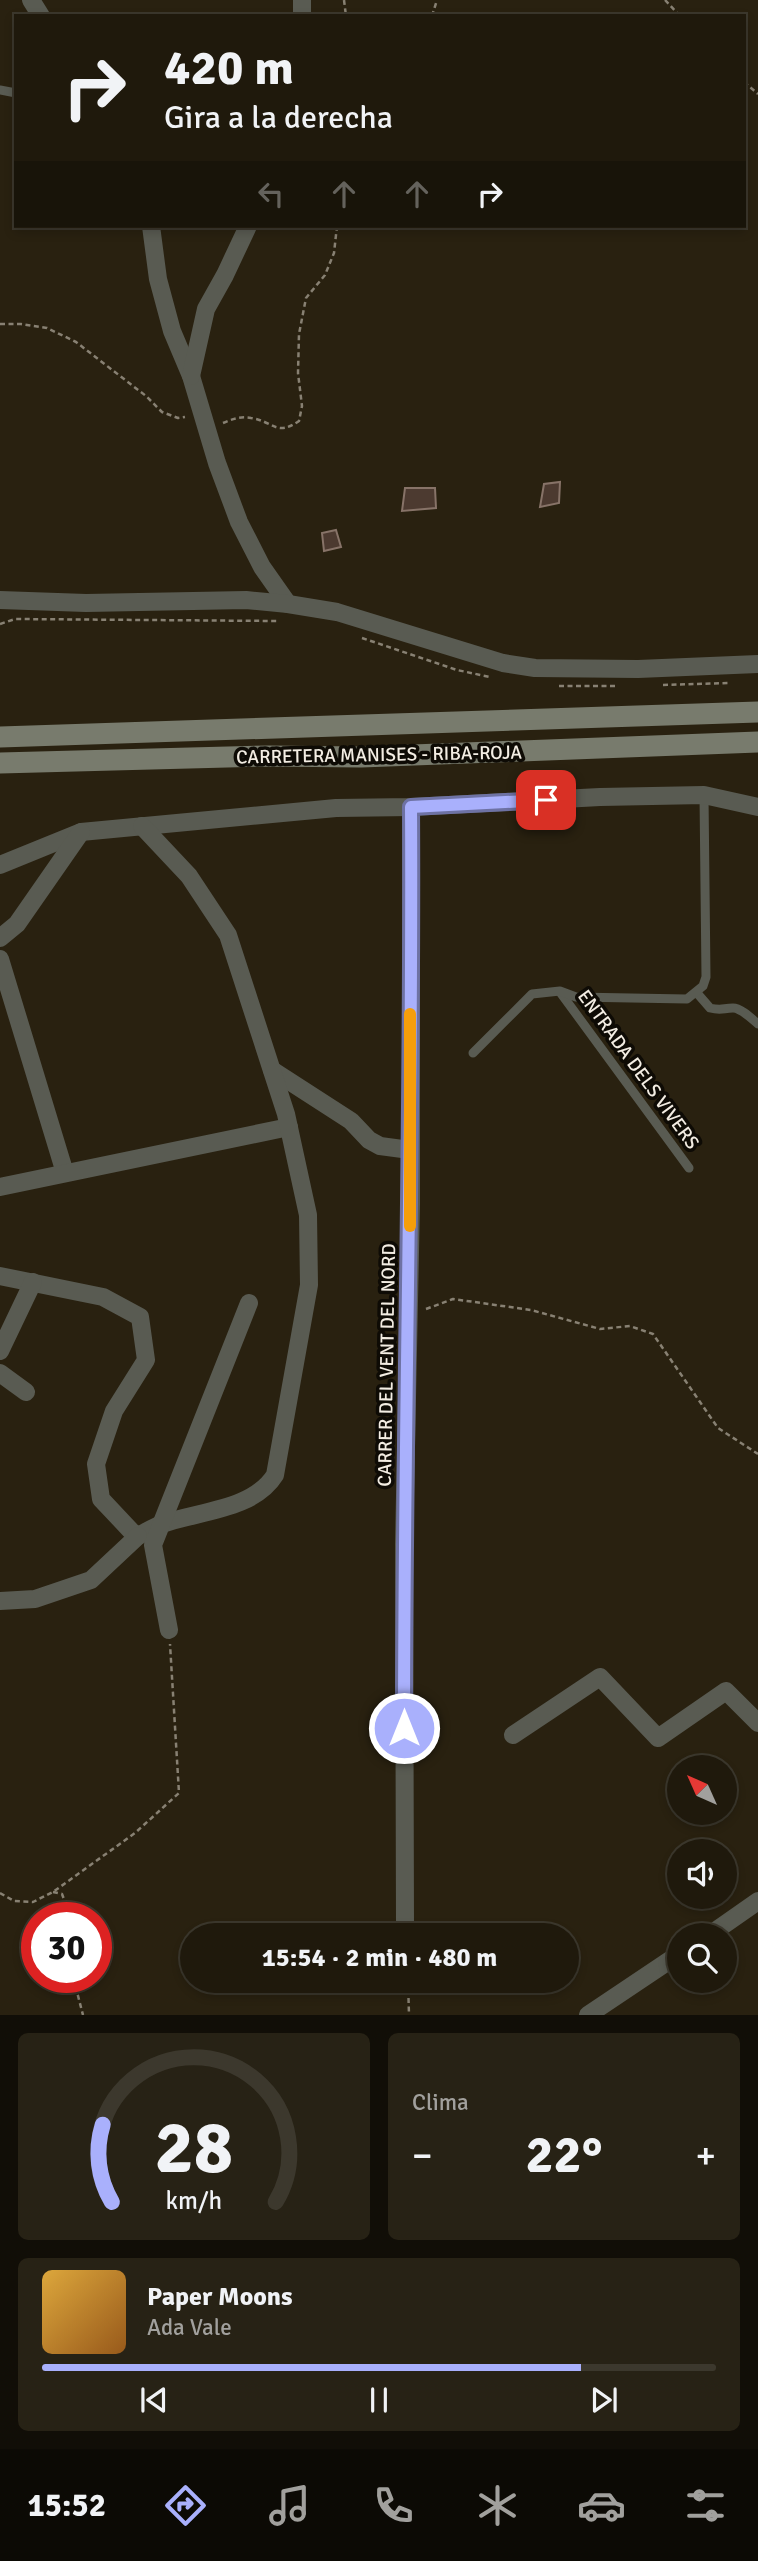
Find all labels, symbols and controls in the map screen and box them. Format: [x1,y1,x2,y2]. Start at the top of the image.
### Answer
text: 420 m [164,38,294,98]
icon: right [49,42,140,133]
text: Gira a la derecha [164,98,393,137]
icon: left [252,175,290,213]
icon: ahead [325,175,363,213]
icon: ahead [398,175,436,213]
icon: right [471,175,509,213]
street label: CARRETERA MANISES - RIBA-ROJA [236,740,523,769]
pin [516,770,576,830]
icon: arrive [527,781,565,819]
street label: ENTRADA DELS VIVERS [572,985,704,1154]
street label: CARRER DEL VENT DEL NORD [373,1243,401,1487]
position arrow [367,1691,441,1765]
north arrow [667,1755,737,1825]
map controls [667,1755,737,1993]
button: sound [667,1839,737,1909]
speed limit sign: 30 [21,1902,112,1993]
button: search [667,1923,737,1993]
text: 15:54 · 2 min · 480 m [262,1942,497,1974]
text: Clima [412,2088,469,2117]
text: 28 [155,2105,233,2194]
text: 22° [526,2123,602,2187]
text: − [412,2132,433,2179]
text: + [695,2132,716,2179]
text: km/h [166,2185,222,2216]
text: Paper Moons [147,2281,293,2313]
text: Ada Vale [147,2313,232,2342]
icon: previous [135,2381,173,2419]
icon: pause [360,2381,398,2419]
icon: next [585,2381,623,2419]
icon: directions [161,2481,210,2530]
icon: music [265,2481,314,2530]
icon: phone [369,2481,418,2530]
icon: climate [473,2481,522,2530]
icon: car [577,2481,626,2530]
icon: filters [681,2481,730,2530]
text: 15:52 [28,2486,106,2525]

